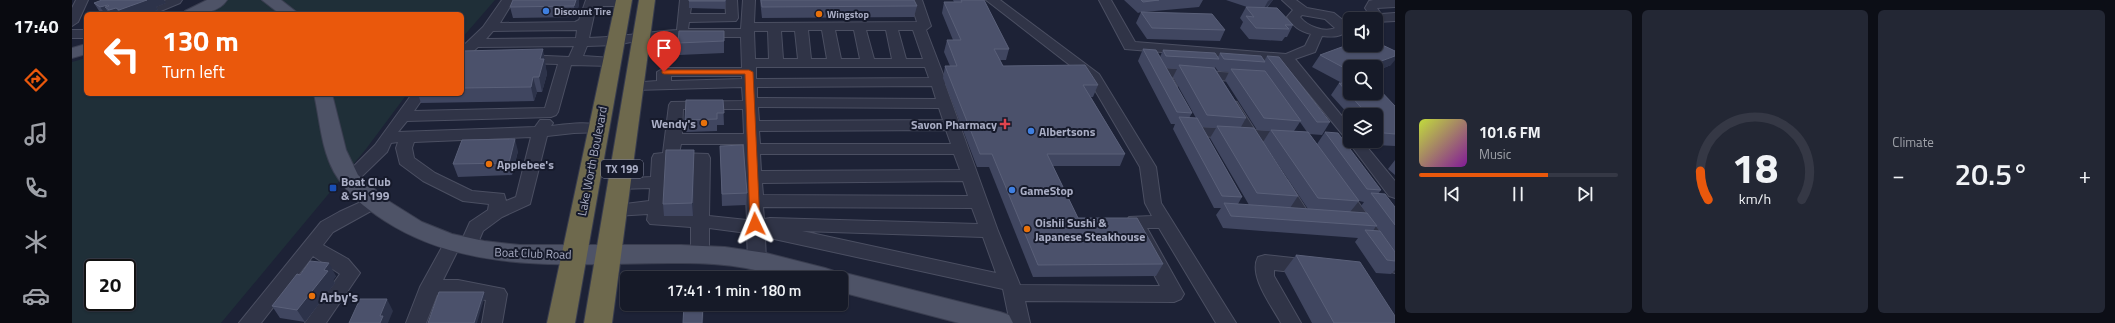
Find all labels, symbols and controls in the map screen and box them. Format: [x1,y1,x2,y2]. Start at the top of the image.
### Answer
place label: Discount Tire [554,4,611,19]
marker: Discount Tire [541,6,551,16]
place label: Wingstop [827,7,869,22]
marker: Wingstop [814,9,824,19]
map controls [1343,12,1383,148]
button: sound [1343,12,1383,52]
text: 17:40 [14,13,58,40]
text: 130 m [162,19,239,62]
icon: left [96,28,148,80]
pin [647,31,681,72]
icon: arrive [653,37,675,59]
text: Turn left [162,58,225,85]
button: search [1343,60,1383,100]
icon: directions [22,66,50,94]
street label: Lake Worth Boulevard [572,105,612,217]
button: layers [1343,108,1383,148]
place label: Wendy's [651,114,696,133]
place label: Savon Pharmacy [911,115,997,134]
marker: Wendy's [699,118,709,128]
marker: Savon Pharmacy [1000,119,1010,129]
icon: music [22,120,50,148]
text: 101.6 FM [1479,121,1541,144]
place label: Albertsons [1039,122,1096,141]
marker: Albertsons [1026,126,1036,136]
text: Climate [1892,132,1934,152]
text: 18 [1732,135,1778,198]
text: Music [1479,144,1511,164]
text: 20.5° [1954,151,2029,197]
place label: Applebee's [497,155,554,174]
text: − [1892,158,1905,192]
text: + [2079,158,2091,192]
marker: Applebee's [484,159,494,169]
road number: TX 199 [601,160,643,178]
place label: Boat Club & SH 199 [341,172,391,205]
icon: phone [22,174,50,202]
place label: GameStop [1020,181,1074,200]
marker: Boat Club & SH 199 [328,183,338,193]
icon: previous [1441,183,1463,205]
icon: pause [1507,183,1529,205]
icon: next [1574,183,1596,205]
marker: GameStop [1007,185,1017,195]
text: km/h [1739,187,1771,209]
position arrow [734,203,776,245]
place label: Oishii Sushi & Japanese Steakhouse [1035,213,1145,246]
marker: Oishii Sushi & Japanese Steakhouse [1022,224,1032,234]
icon: climate [22,228,50,256]
street label: Boat Club Road [494,242,572,264]
speed limit sign: 20 [84,259,136,311]
text: 17:41 · 1 min · 180 m [667,279,801,302]
icon: car [22,282,50,310]
place label: Arby's [320,286,358,307]
marker: Arby's [307,291,317,301]

